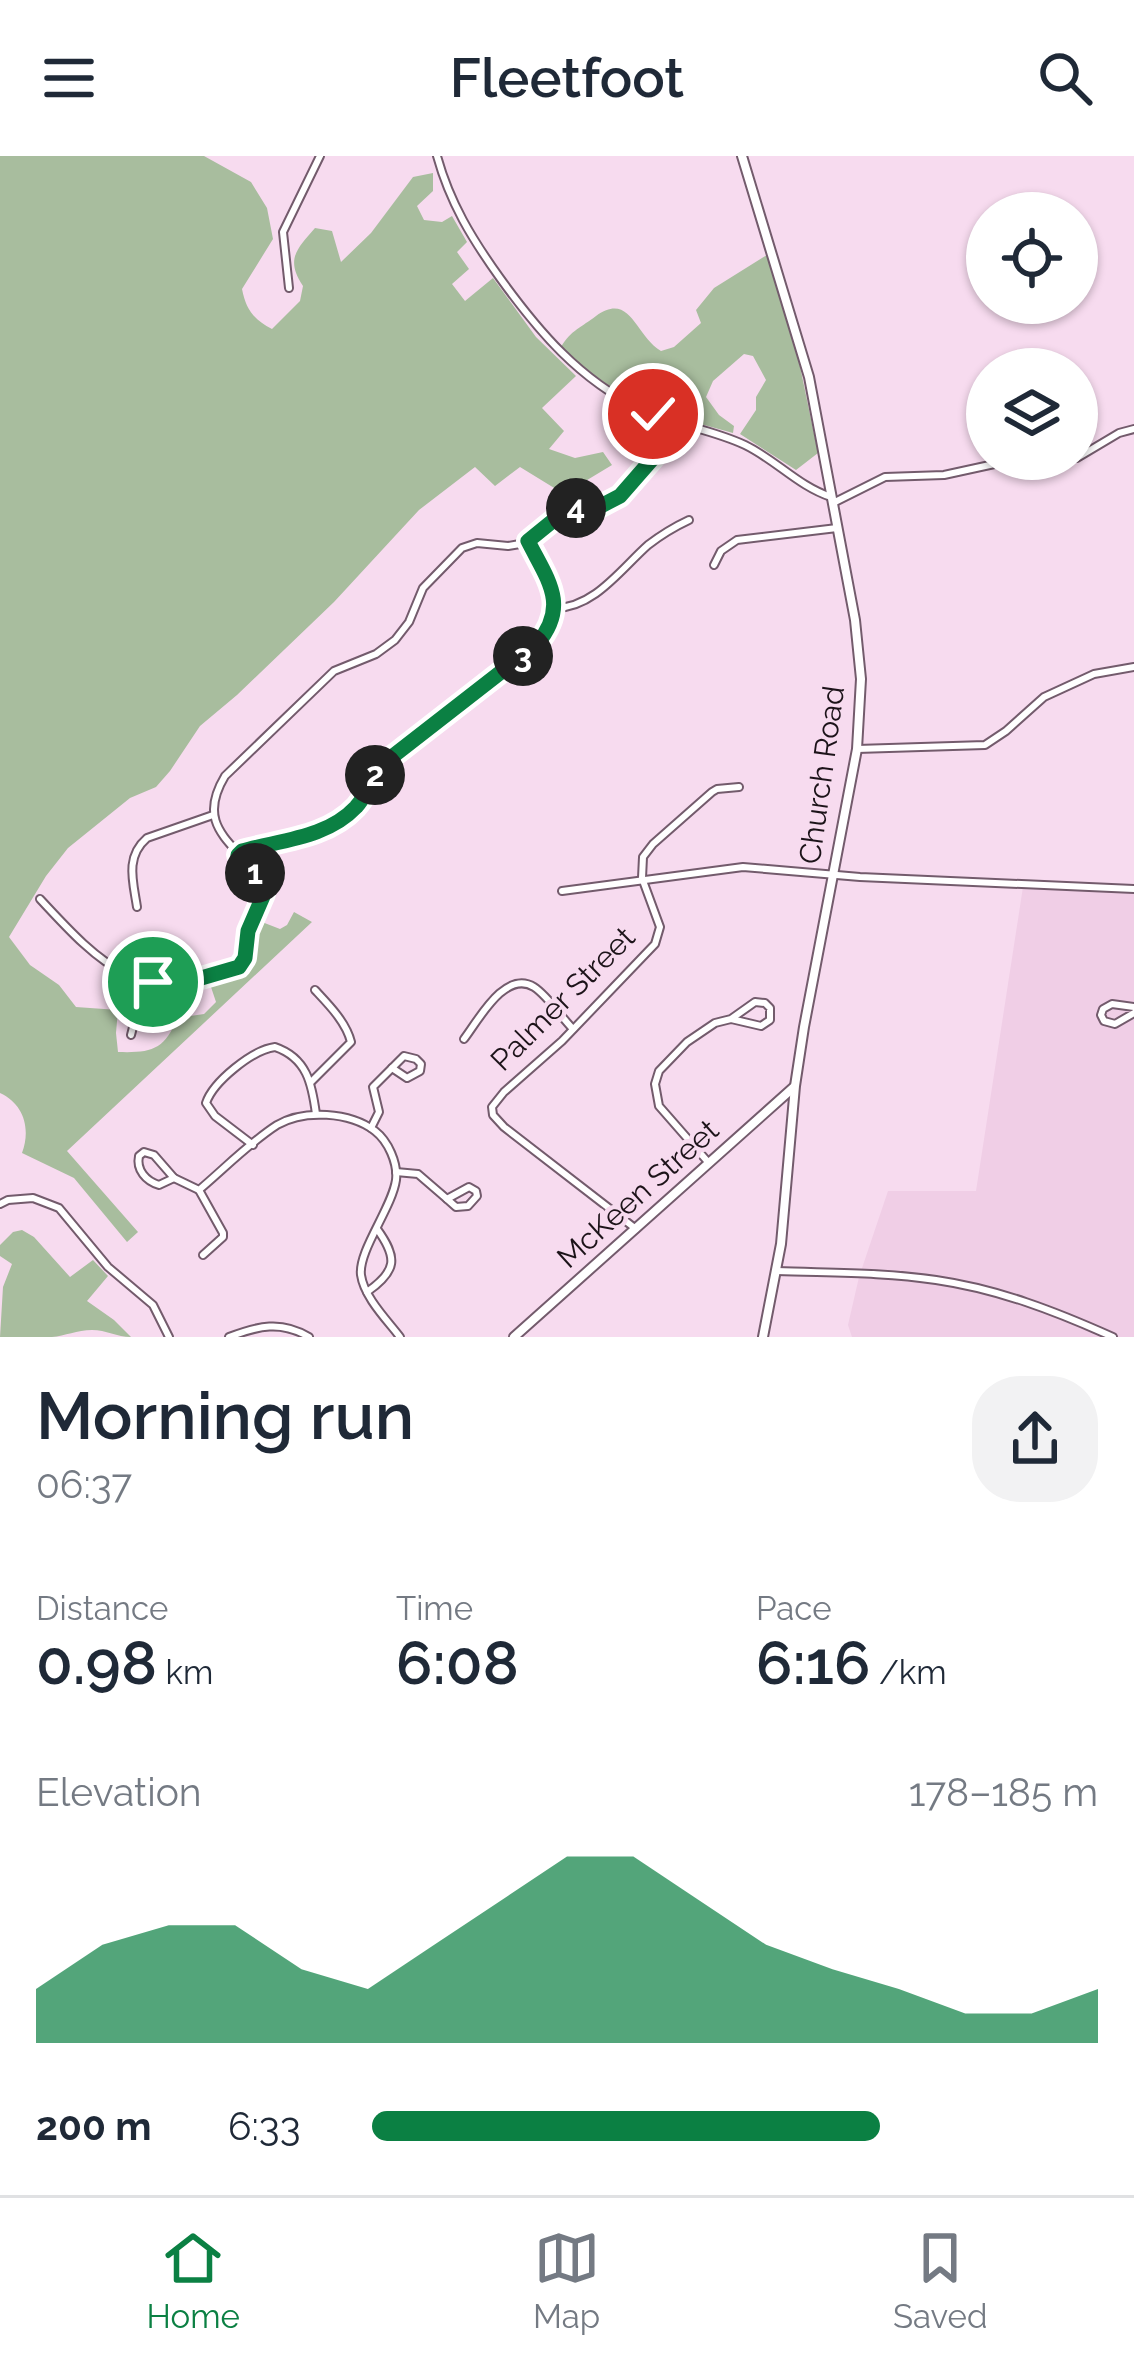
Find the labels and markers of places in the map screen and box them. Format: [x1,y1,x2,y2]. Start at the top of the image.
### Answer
pin [602,363,704,465]
pin: 4 [546,478,606,538]
pin: 3 [493,626,553,686]
pin: 2 [345,745,405,805]
pin: 1 [225,843,285,903]
pin [102,931,204,1033]

